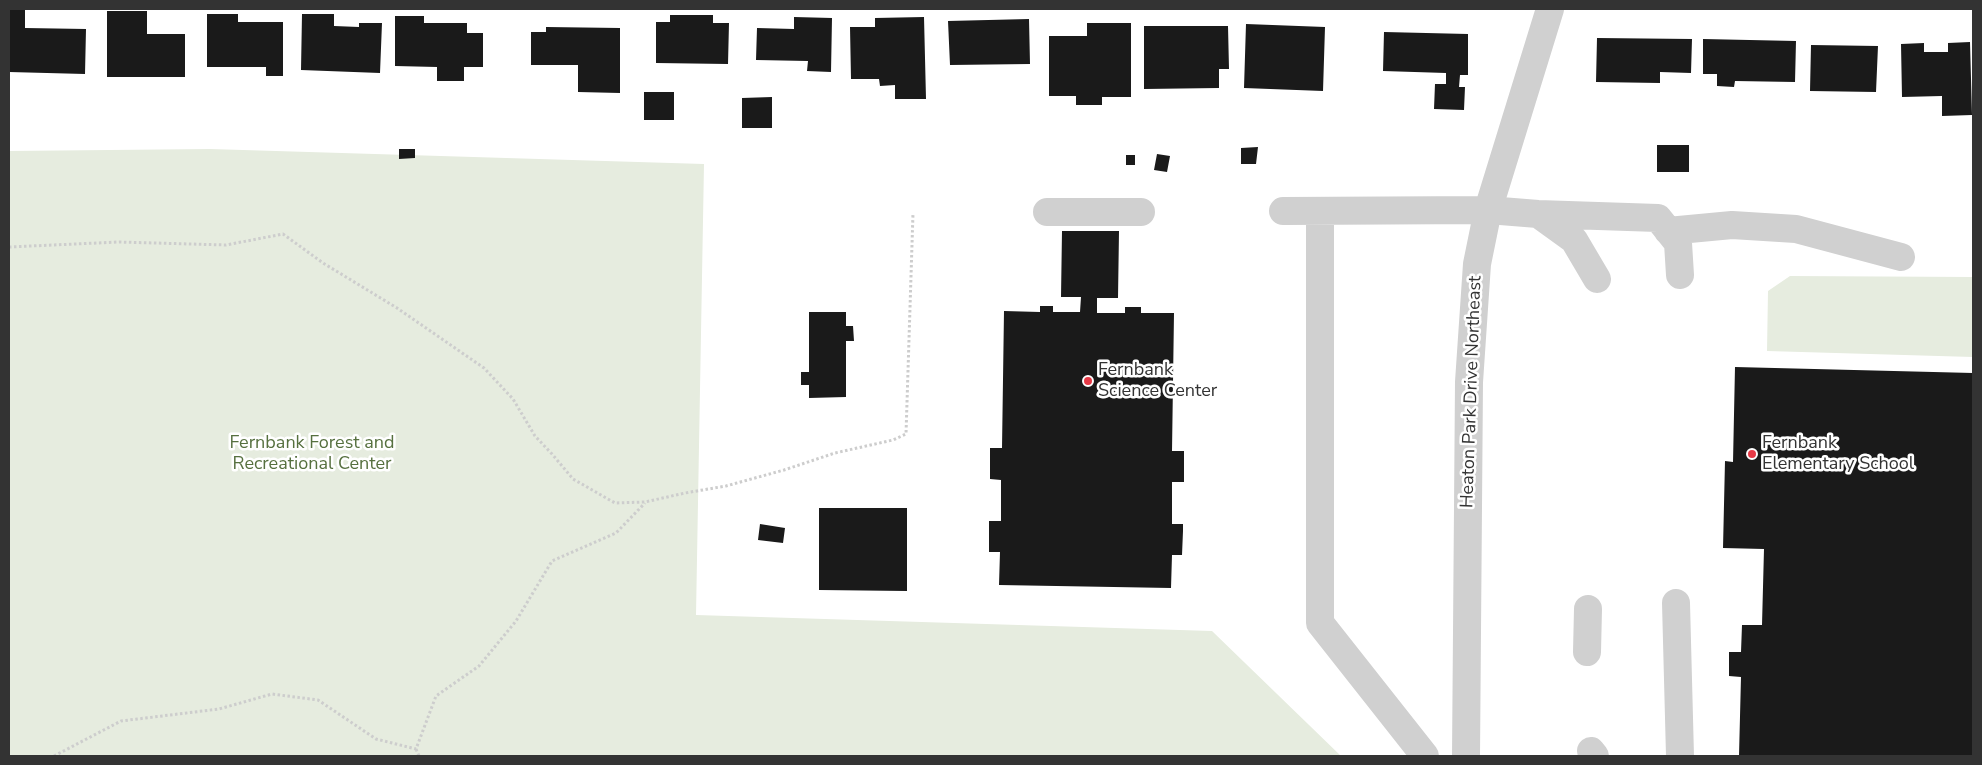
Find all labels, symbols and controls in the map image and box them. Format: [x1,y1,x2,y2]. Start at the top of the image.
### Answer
street label: Heaton Park Drive Northeast [1457,275,1487,509]
place label: Fernbank Science Center [1098,360,1217,402]
marker: Fernbank Science Center [1082,375,1094,387]
park label: Fernbank Forest and Recreational Center [230,433,394,476]
place label: Fernbank Elementary School [1762,433,1914,476]
marker: Fernbank Elementary School [1746,448,1758,460]

